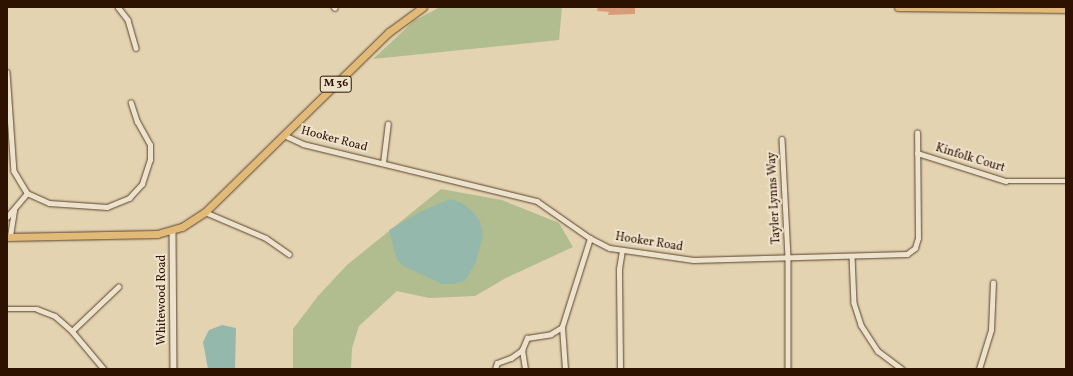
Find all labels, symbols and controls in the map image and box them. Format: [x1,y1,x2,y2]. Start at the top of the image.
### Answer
road number: M 36 [319,75,353,93]
street label: Hooker Road [299,124,369,156]
street label: Kinfolk Court [933,142,1007,176]
street label: Tayler Lynns Way [765,151,785,245]
street label: Hooker Road [614,231,684,255]
street label: Whitewood Road [156,255,170,345]

